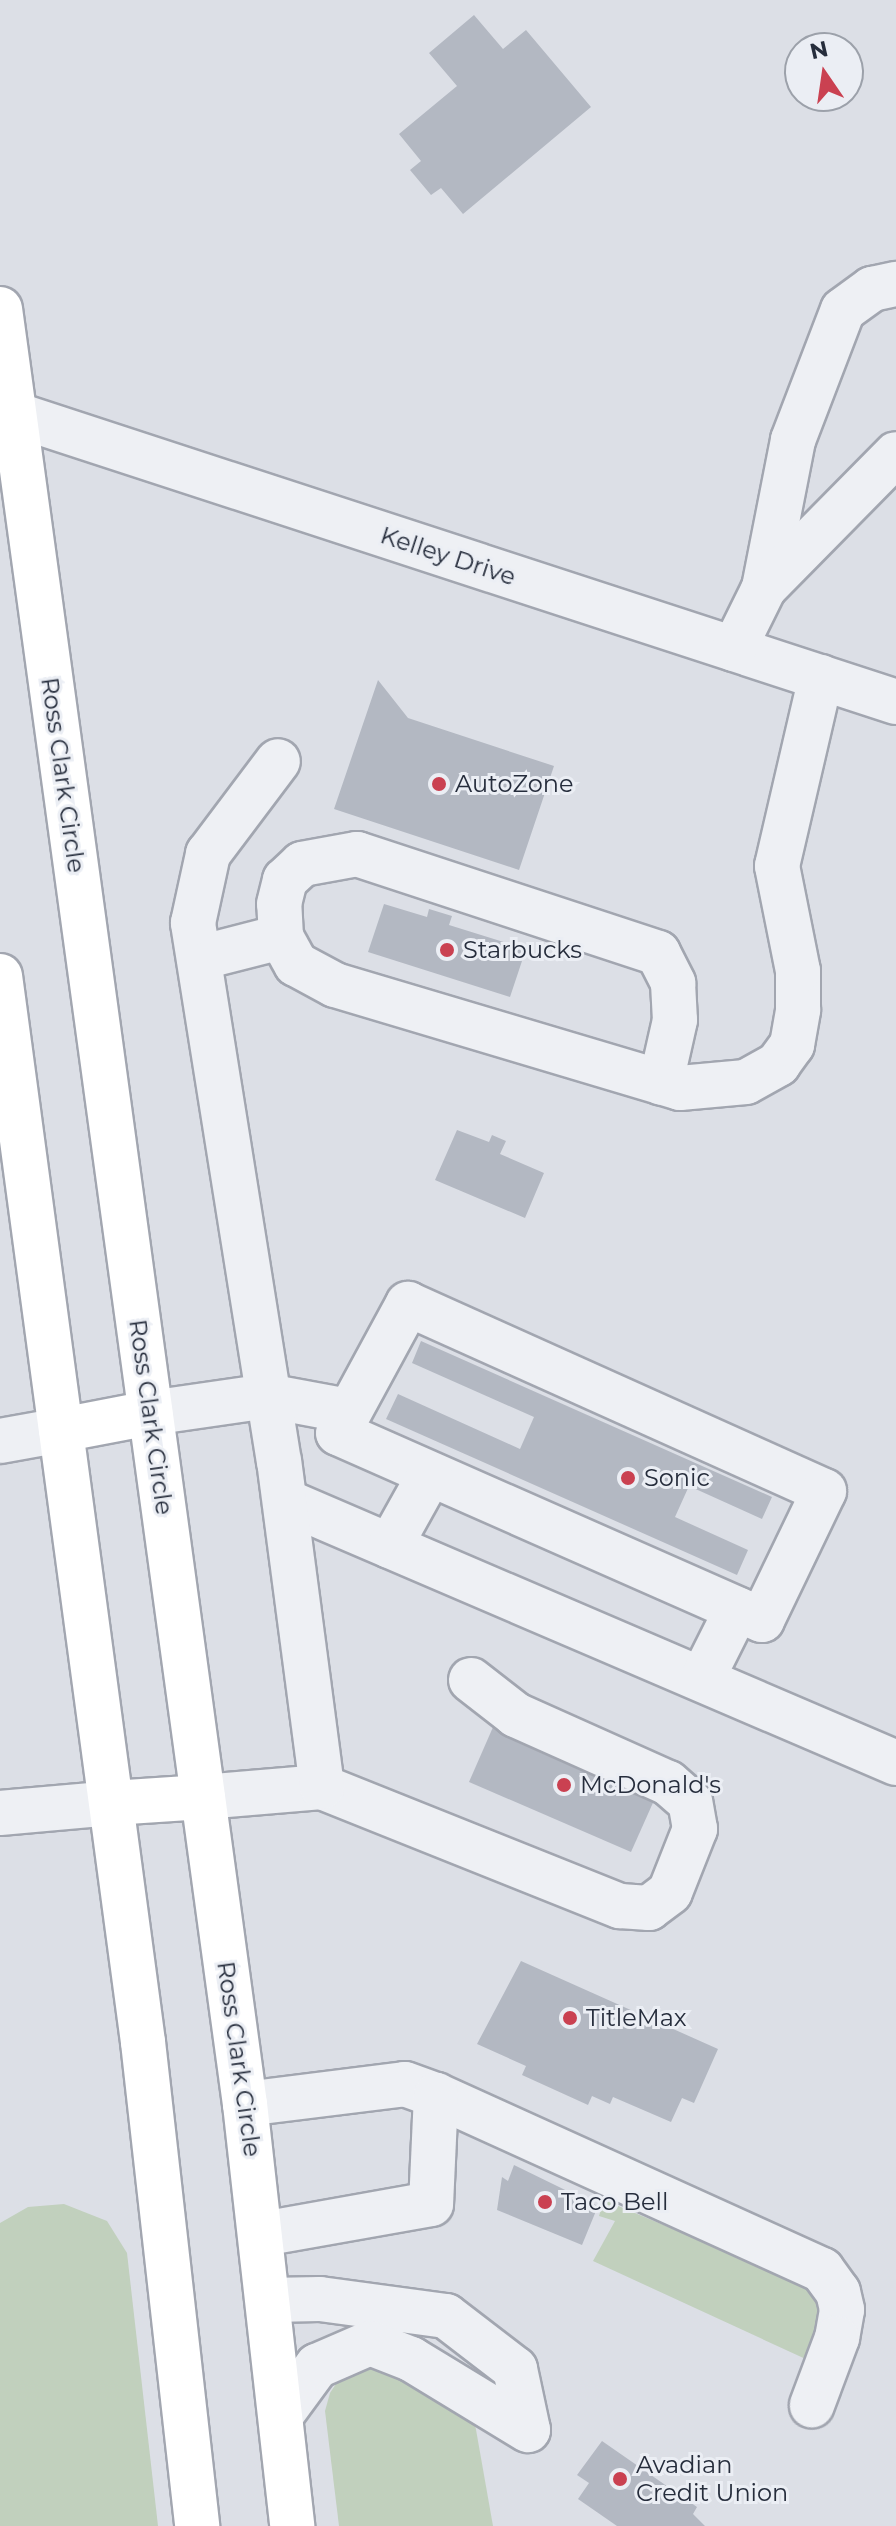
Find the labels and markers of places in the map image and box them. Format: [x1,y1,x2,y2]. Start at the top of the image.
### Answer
place label: AutoZone [455,770,573,798]
marker: AutoZone [430,775,448,793]
place label: Starbucks [463,936,582,964]
marker: Starbucks [438,941,456,959]
place label: Sonic [644,1464,710,1492]
marker: Sonic [619,1469,637,1487]
place label: McDonald's [580,1771,721,1799]
marker: McDonald's [555,1776,573,1794]
place label: TitleMax [586,2004,687,2032]
marker: TitleMax [561,2009,579,2027]
place label: Taco Bell [561,2188,668,2216]
marker: Taco Bell [536,2193,554,2211]
place label: Avadian Credit Union [636,2451,788,2507]
marker: Avadian Credit Union [611,2470,629,2488]

